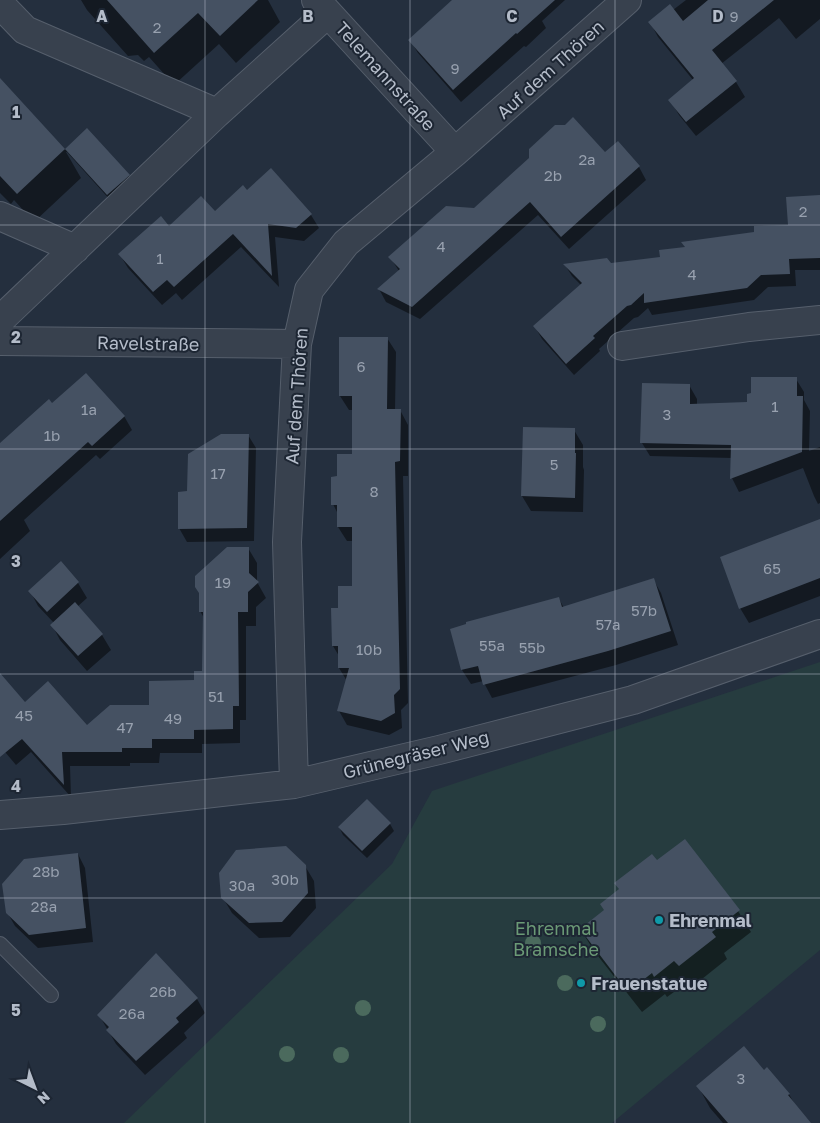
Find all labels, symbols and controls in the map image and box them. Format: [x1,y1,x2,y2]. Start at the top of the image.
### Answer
text: A [96,6,108,26]
text: B [302,6,314,26]
text: C [506,6,518,26]
text: D [712,6,724,26]
house number: 9 [729,7,739,25]
street label: Auf dem Thören [492,15,608,123]
street label: Telemannstraße [331,17,441,135]
house number: 2 [153,18,161,36]
house number: 9 [450,59,460,77]
text: 1 [12,102,20,122]
house number: 2a [578,150,596,168]
house number: 2b [544,166,562,184]
house number: 2 [799,202,807,220]
house number: 4 [436,237,446,255]
house number: 1 [156,249,164,267]
house number: 4 [687,265,697,283]
text: 2 [11,327,21,347]
street label: Auf dem Thören [280,327,312,465]
street label: Ravelstraße [97,331,199,355]
house number: 6 [356,357,366,375]
house number: 1 [771,397,779,415]
house number: 1a [81,400,97,418]
house number: 3 [663,405,671,423]
house number: 1b [44,426,60,444]
house number: 5 [550,455,558,473]
house number: 17 [210,464,226,482]
house number: 8 [369,482,379,500]
text: 3 [11,551,21,571]
house number: 65 [763,559,781,577]
house number: 19 [215,573,231,591]
house number: 57b [631,601,657,619]
house number: 57a [595,615,621,633]
house number: 55a [479,636,505,654]
house number: 55b [519,638,545,656]
house number: 10b [356,640,382,658]
house number: 51 [208,687,224,705]
house number: 45 [15,706,33,724]
house number: 49 [164,709,182,727]
house number: 47 [116,718,134,736]
street label: Grünegräser Weg [341,725,491,783]
text: 4 [11,776,21,796]
house number: 28b [32,862,60,880]
house number: 30b [271,870,299,888]
house number: 30a [229,876,255,894]
house number: 28a [31,897,57,915]
place label: Ehrenmal [669,909,752,931]
marker: Ehrenmal [653,914,665,926]
park label: Ehrenmal Bramsche [513,917,599,960]
place label: Frauenstatue [591,972,708,994]
marker: Frauenstatue [575,977,587,989]
house number: 26b [149,982,177,1000]
text: 5 [11,1000,21,1020]
house number: 26a [119,1004,145,1022]
north arrow [10,1063,60,1113]
house number: 3 [737,1069,745,1087]
text: N [34,1088,54,1108]

